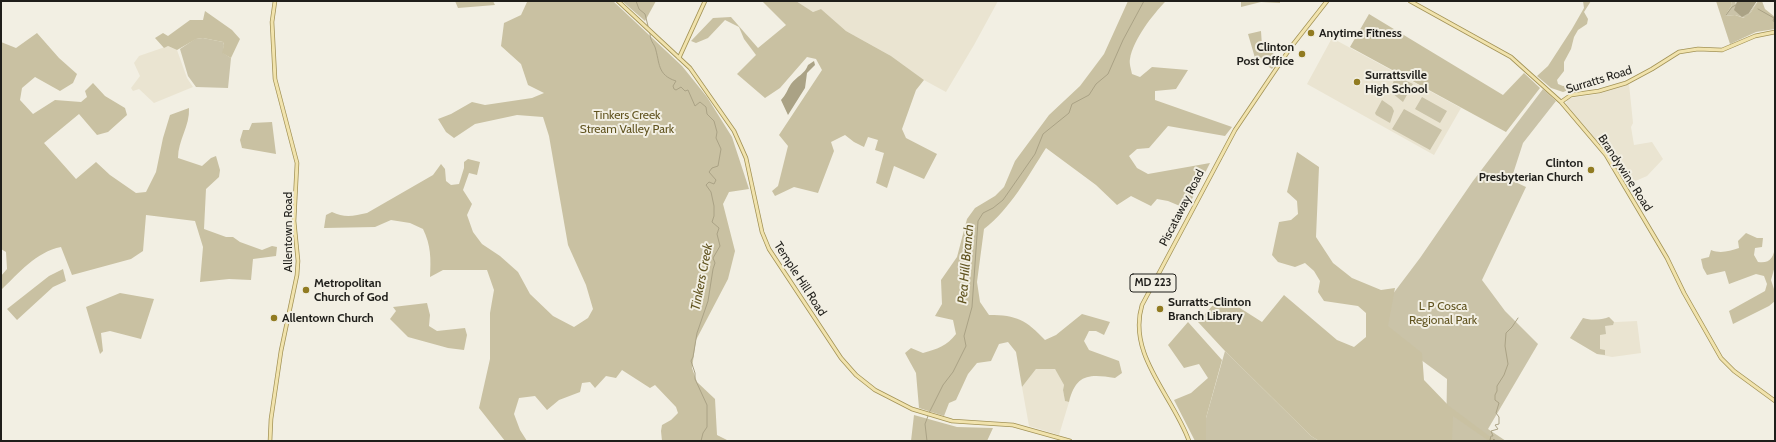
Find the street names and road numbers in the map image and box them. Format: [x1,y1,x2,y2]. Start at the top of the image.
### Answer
street label: Surratts Road [1564,63,1634,97]
street label: Brandywine Road [1595,132,1655,214]
street label: Piscataway Road [1157,167,1207,249]
street label: Allentown Road [281,192,295,272]
street label: Temple Hill Road [771,239,829,319]
road number: MD 223 [1130,274,1176,292]

